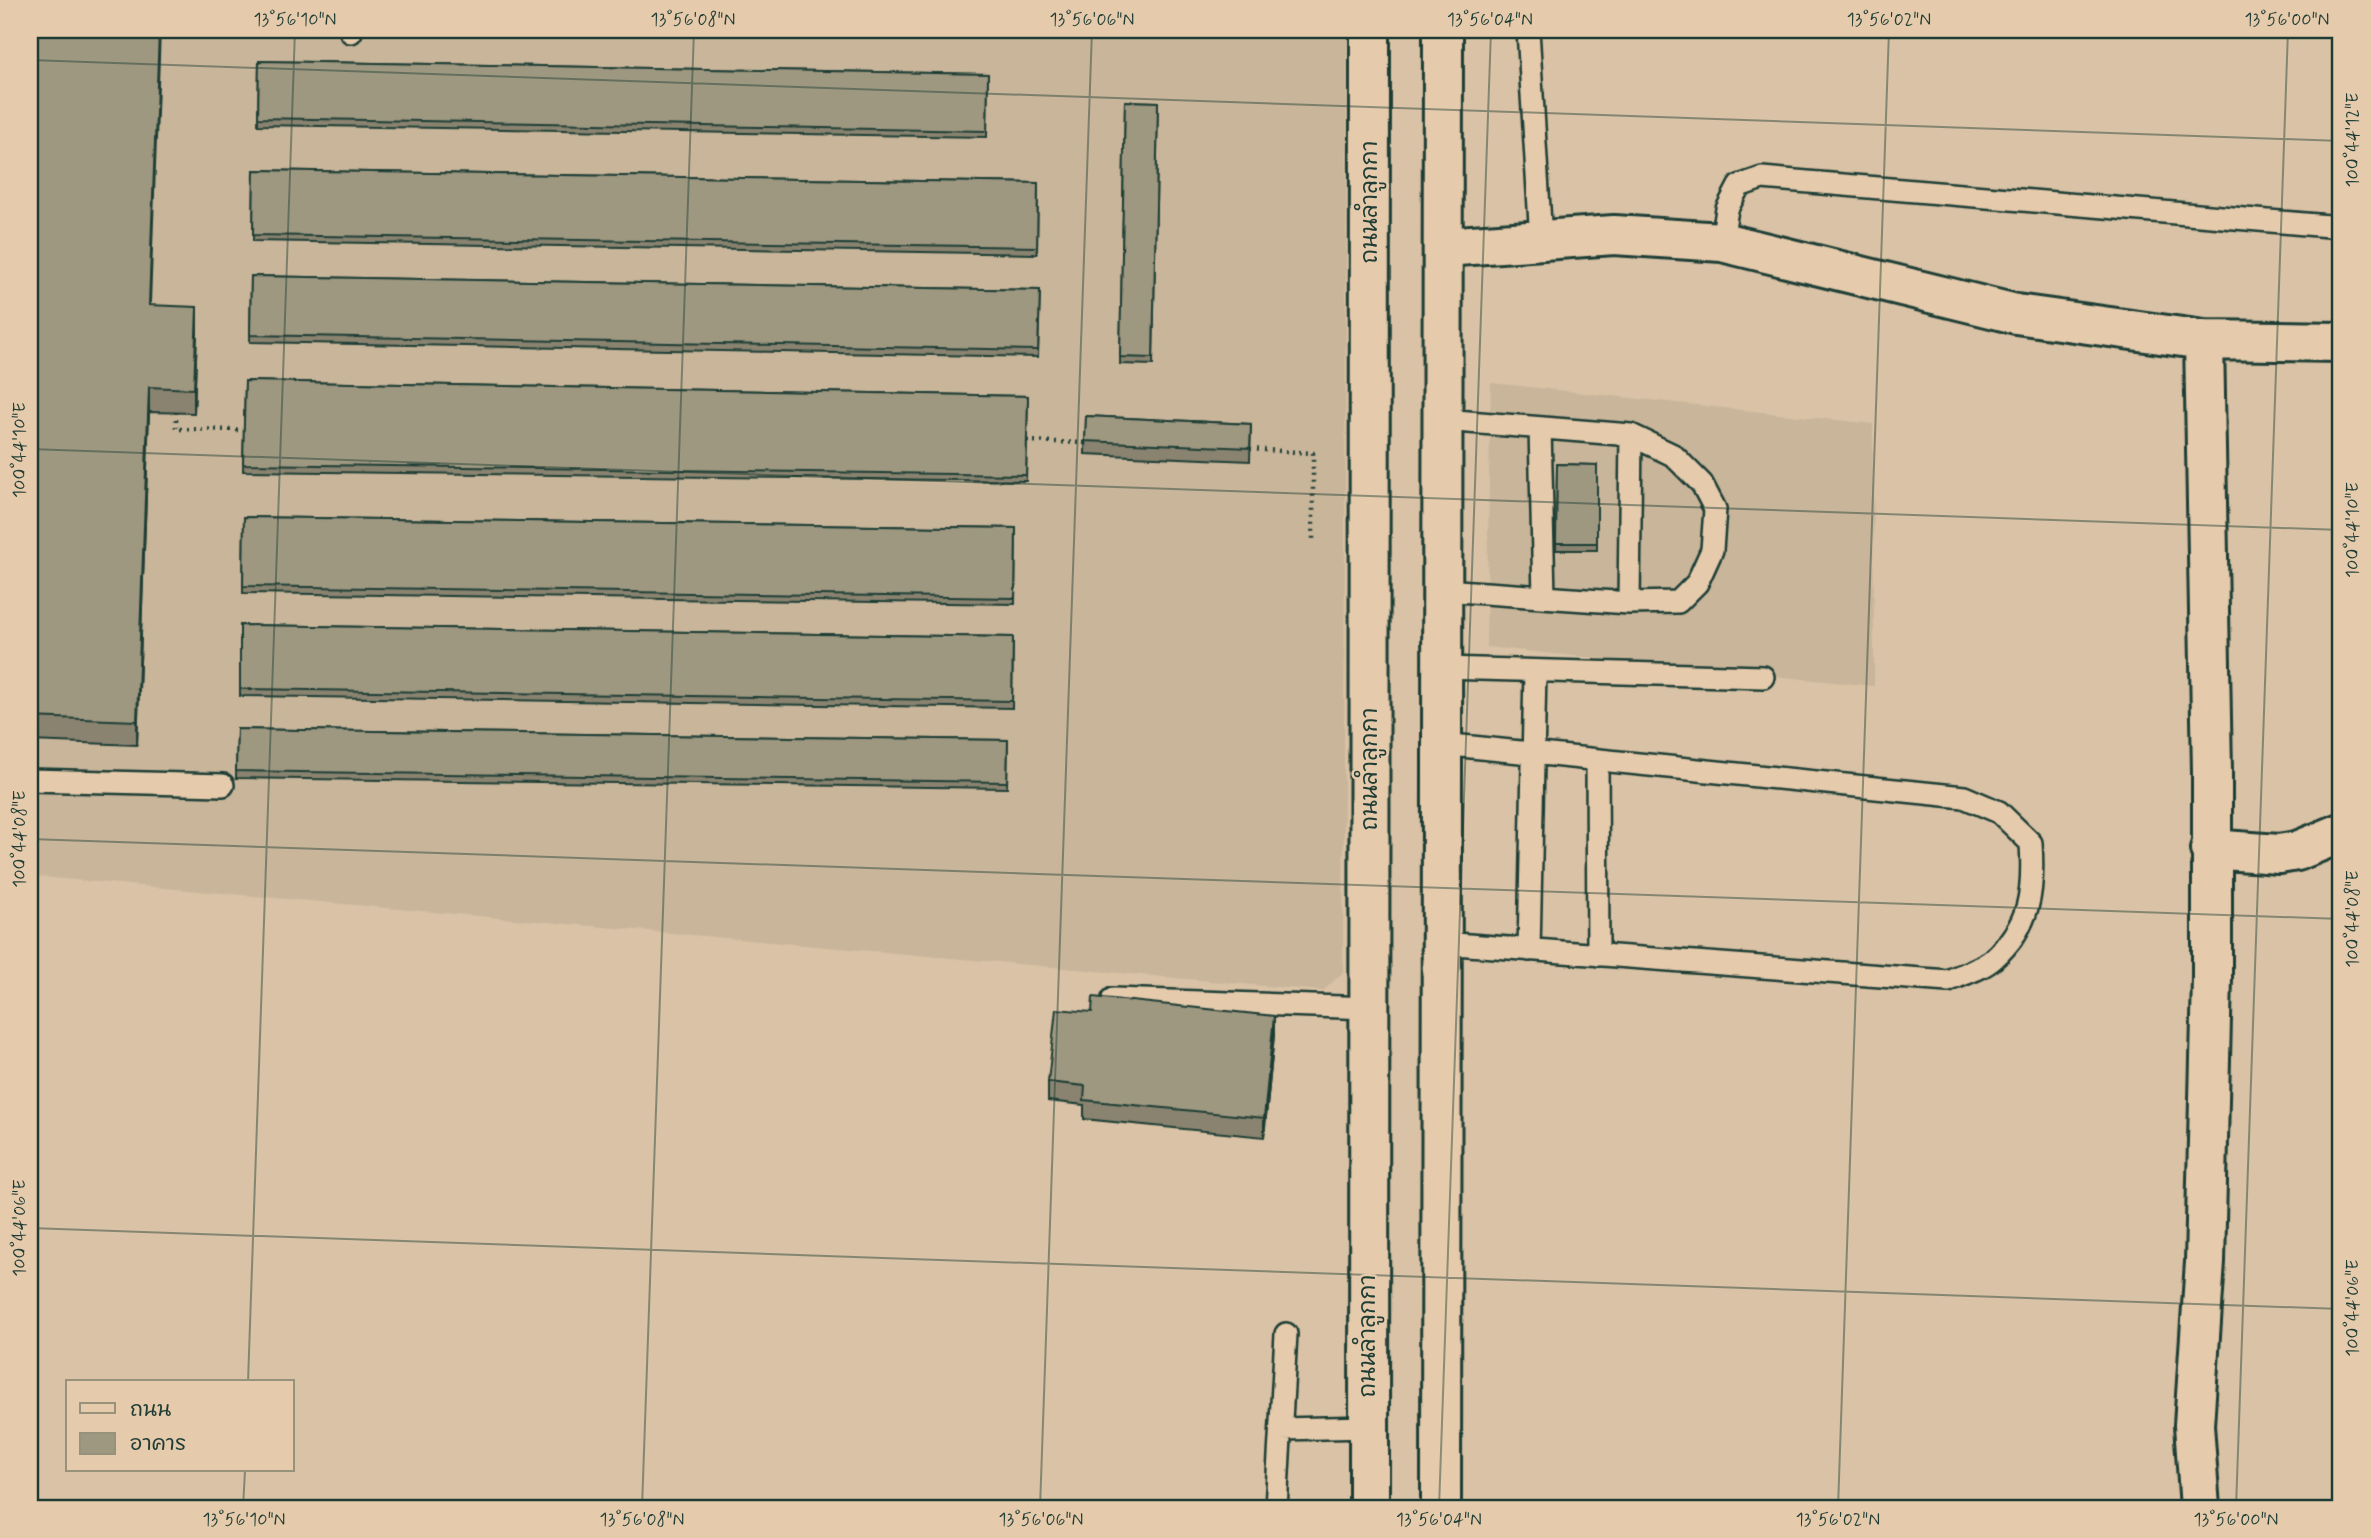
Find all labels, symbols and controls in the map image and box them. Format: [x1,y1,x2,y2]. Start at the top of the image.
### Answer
text: 13°56'10"N [253,8,337,32]
text: 13°56'08"N [651,8,735,32]
text: 13°56'06"N [1050,8,1134,32]
text: 13°56'04"N [1447,8,1533,32]
text: 13°56'02"N [1847,8,1931,32]
text: 13°56'00"N [2244,8,2330,32]
text: 100°44'12"E [2341,92,2365,188]
street label: ถนนลำลูกกา [1353,141,1387,263]
text: 100°44'10"E [8,402,32,498]
text: 100°44'10"E [2341,482,2365,578]
street label: ถนนลำลูกกา [1353,708,1387,830]
text: 100°44'08"E [8,790,32,888]
text: 100°44'08"E [2341,870,2365,968]
text: 100°44'06"E [8,1179,32,1277]
text: 100°44'06"E [2341,1259,2365,1357]
street label: ถนนลำลูกกา [1351,1275,1385,1397]
legend [66,1380,294,1472]
text: ถนน [130,1396,171,1424]
text: อาคาร [130,1430,186,1458]
text: 13°56'10"N [202,1508,286,1532]
text: 13°56'08"N [600,1508,684,1532]
text: 13°56'06"N [999,1508,1083,1532]
text: 13°56'04"N [1396,1508,1482,1532]
text: 13°56'02"N [1796,1508,1880,1532]
text: 13°56'00"N [2193,1508,2279,1532]

